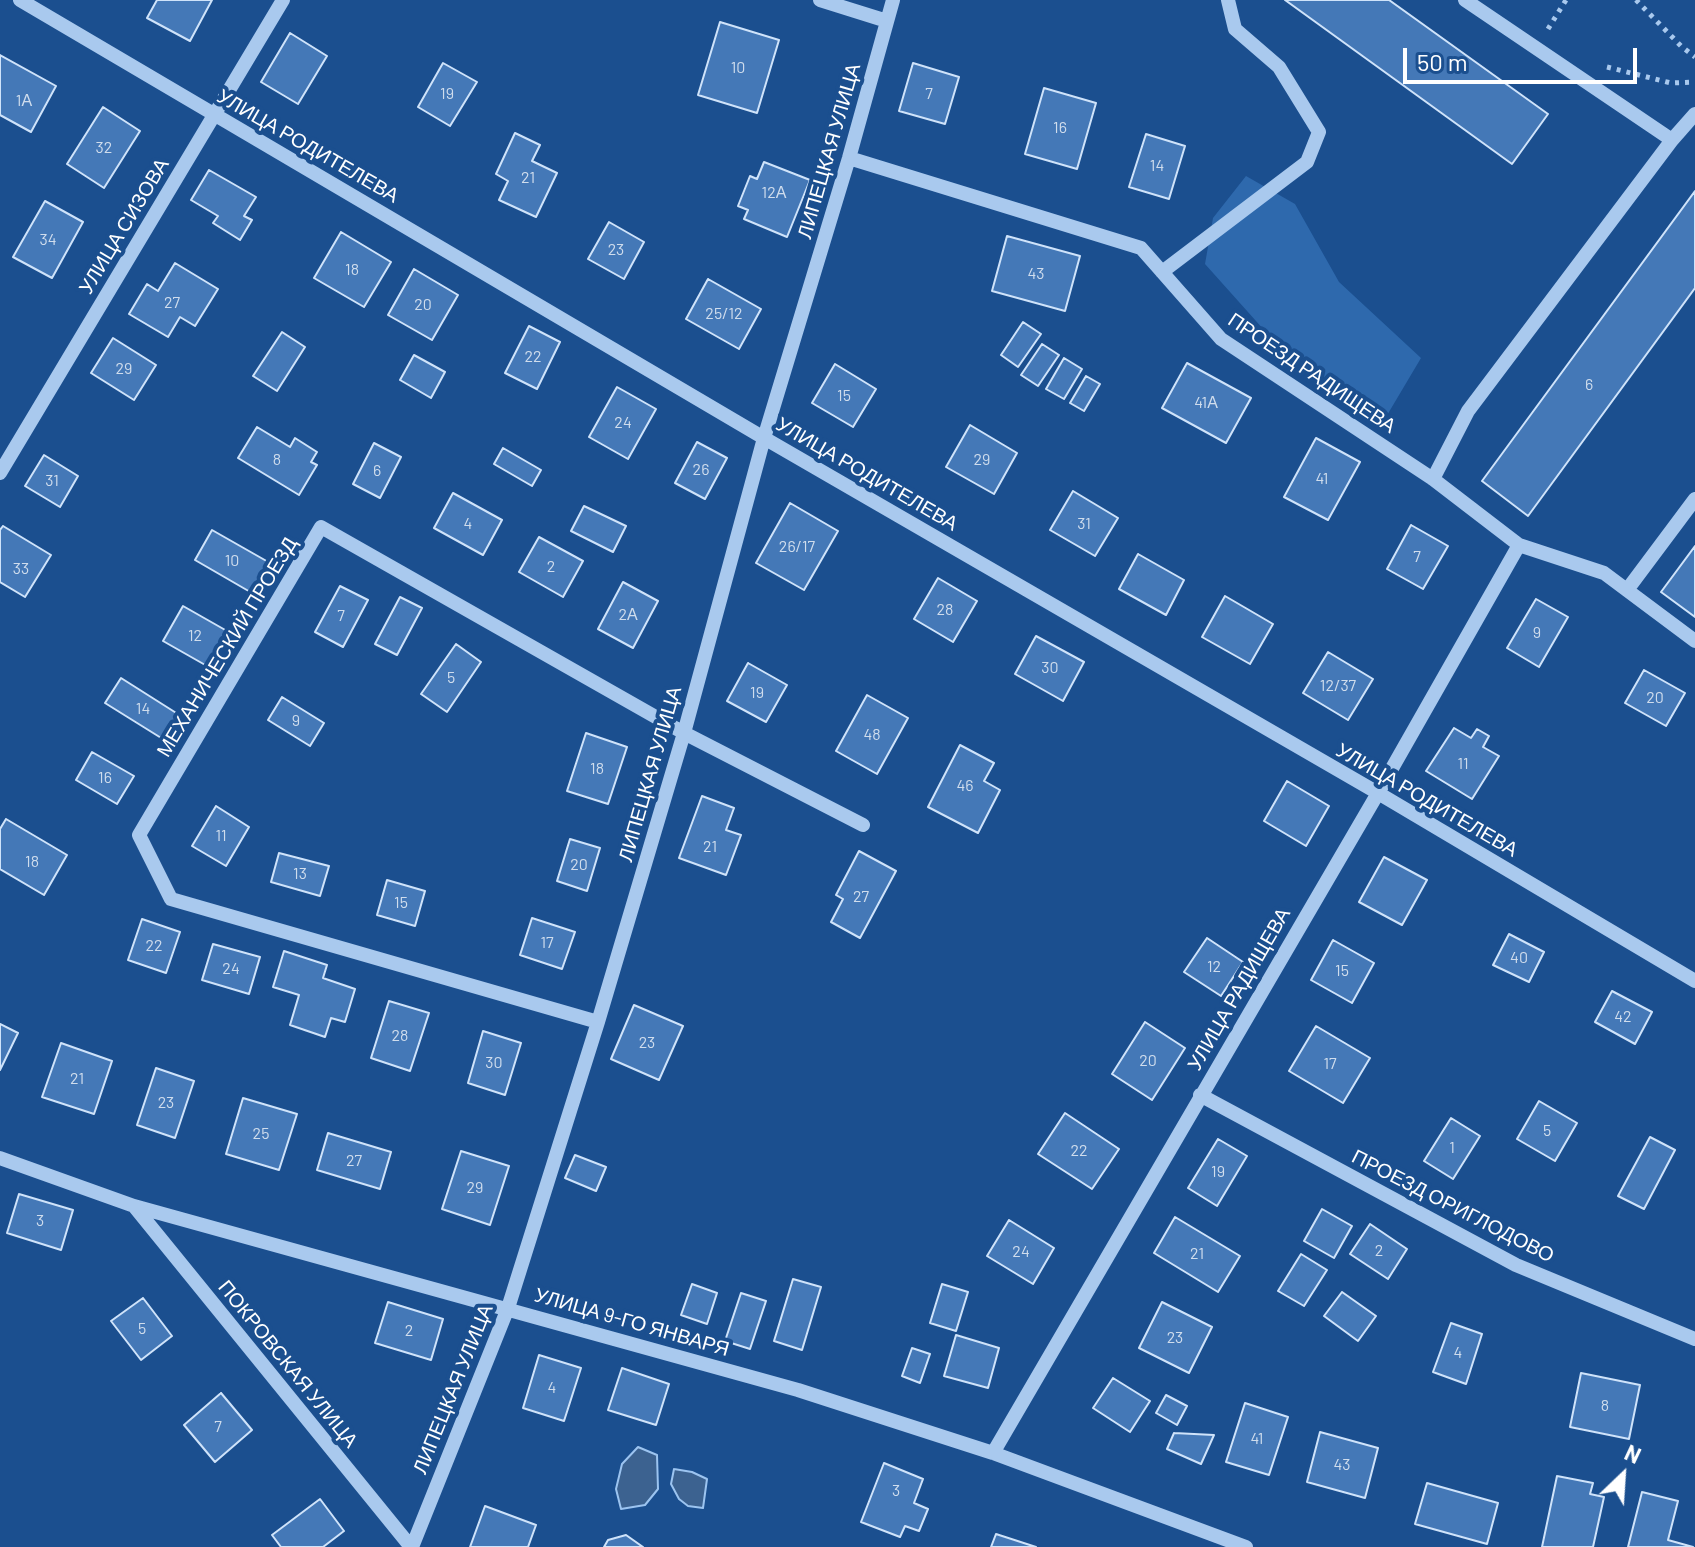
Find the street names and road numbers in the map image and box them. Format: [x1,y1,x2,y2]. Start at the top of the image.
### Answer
street label: ЛИПЕЦКАЯ УЛИЦА [793,61,865,241]
street label: УЛИЦА РОДИТЕЛЕВА [213,84,403,208]
street label: УЛИЦА СИЗОВА [74,154,174,298]
street label: ПРОЕЗД РАДИЩЕВА [1223,308,1401,438]
street label: УЛИЦА РОДИТЕЛЕВА [772,412,962,536]
street label: МЕХАНИЧЕСКИЙ ПРОЕЗД [152,533,302,761]
street label: ЛИПЕЦКАЯ УЛИЦА [614,684,686,864]
street label: УЛИЦА РОДИТЕЛЕВА [1332,738,1522,862]
street label: УЛИЦА РАДИЩЕВА [1183,903,1295,1075]
street label: ПРОЕЗД ОРИГЛОДОВО [1348,1144,1558,1268]
street label: ПОКРОВСКАЯ УЛИЦА [213,1276,363,1452]
street label: УЛИЦА 9-ГО ЯНВАРЯ [532,1283,732,1361]
street label: ЛИПЕЦКАЯ УЛИЦА [408,1301,498,1477]

